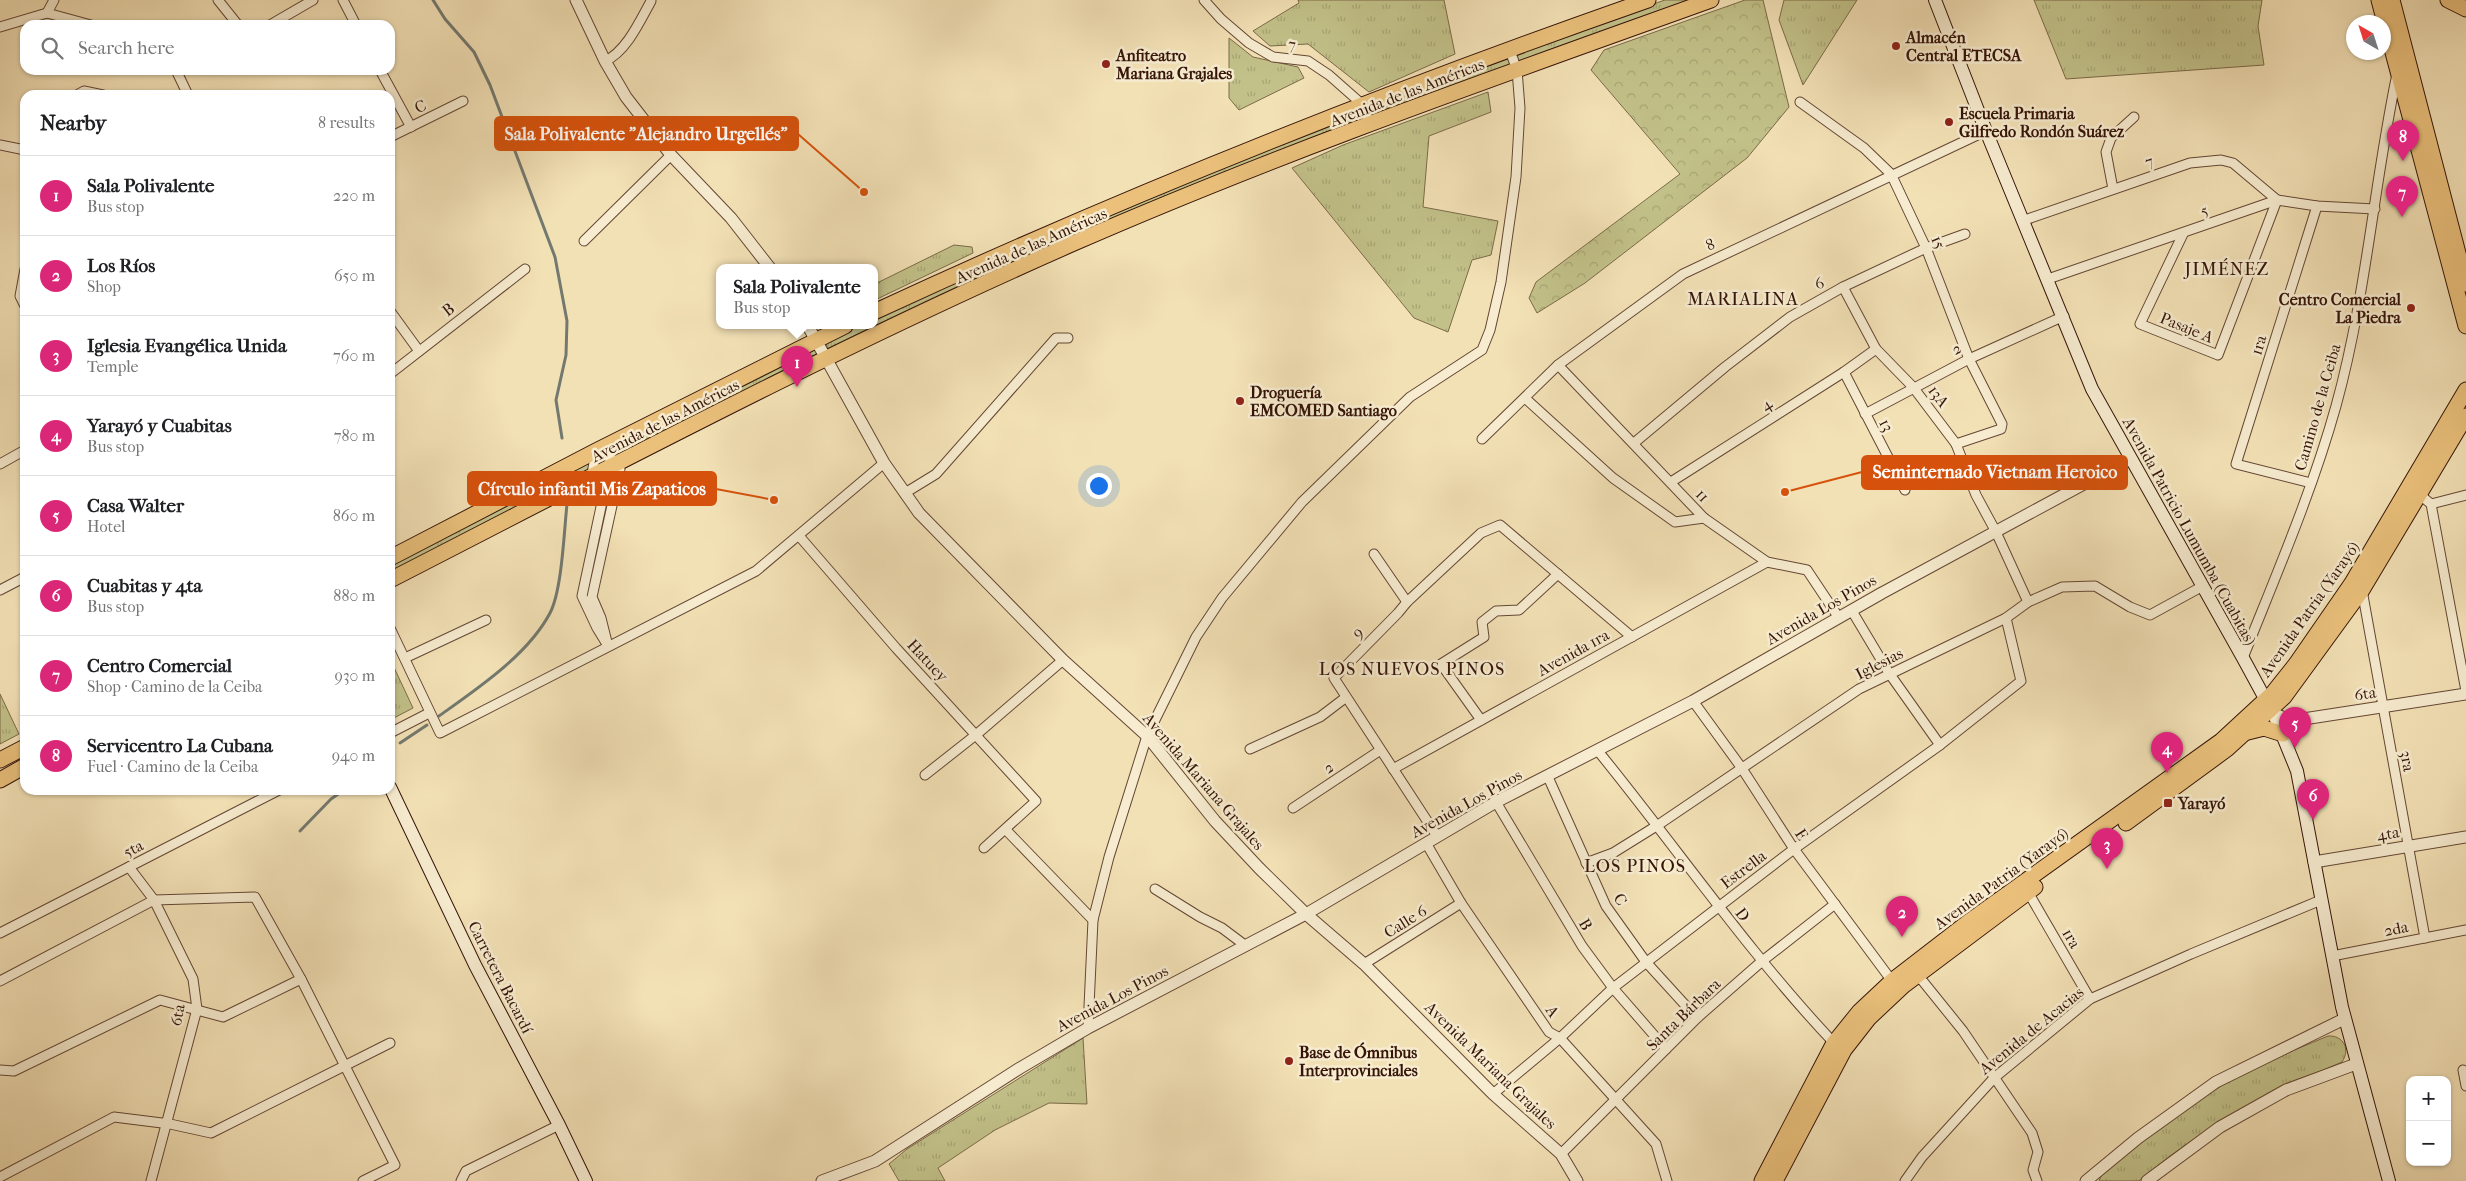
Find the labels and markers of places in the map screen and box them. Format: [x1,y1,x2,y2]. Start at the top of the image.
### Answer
place label: Almacén Central ETECSA [1905,28,2022,65]
marker: Almacén Central ETECSA [1890,40,1902,52]
place label: Anfiteatro Mariana Grajales [1115,46,1232,83]
marker: Anfiteatro Mariana Grajales [1100,58,1112,70]
place label: Escuela Primaria Gilfredo Rondón Suárez [1959,104,2125,141]
marker: Escuela Primaria Gilfredo Rondón Suárez [1943,116,1955,128]
callout: Sala Polivalente "Alejandro Urgellés" [495,117,798,150]
pin: 8 [2387,120,2419,161]
pin: 7 [2386,176,2418,217]
place label: Centro Comercial La Piedra [2279,290,2402,327]
marker: Centro Comercial La Piedra [2405,302,2417,314]
pin: 1 [781,346,813,387]
place label: Droguería EMCOMED Santiago [1250,383,1397,421]
marker: Droguería EMCOMED Santiago [1234,395,1246,407]
callout: Seminternado Vietnam Heroico [1862,456,2127,489]
callout: Círculo infantil Mis Zapaticos [468,472,716,505]
pin: 5 [2279,707,2311,748]
pin: 4 [2151,732,2183,773]
pin: 6 [2297,779,2329,820]
place label: Yarayó [2177,794,2225,814]
marker: Yarayó [2162,797,2174,809]
pin: 3 [2091,828,2123,869]
pin: 2 [1886,896,1918,937]
place label: Base de Ómnibus Interprovinciales [1299,1042,1418,1081]
marker: Base de Ómnibus Interprovinciales [1283,1055,1295,1067]

